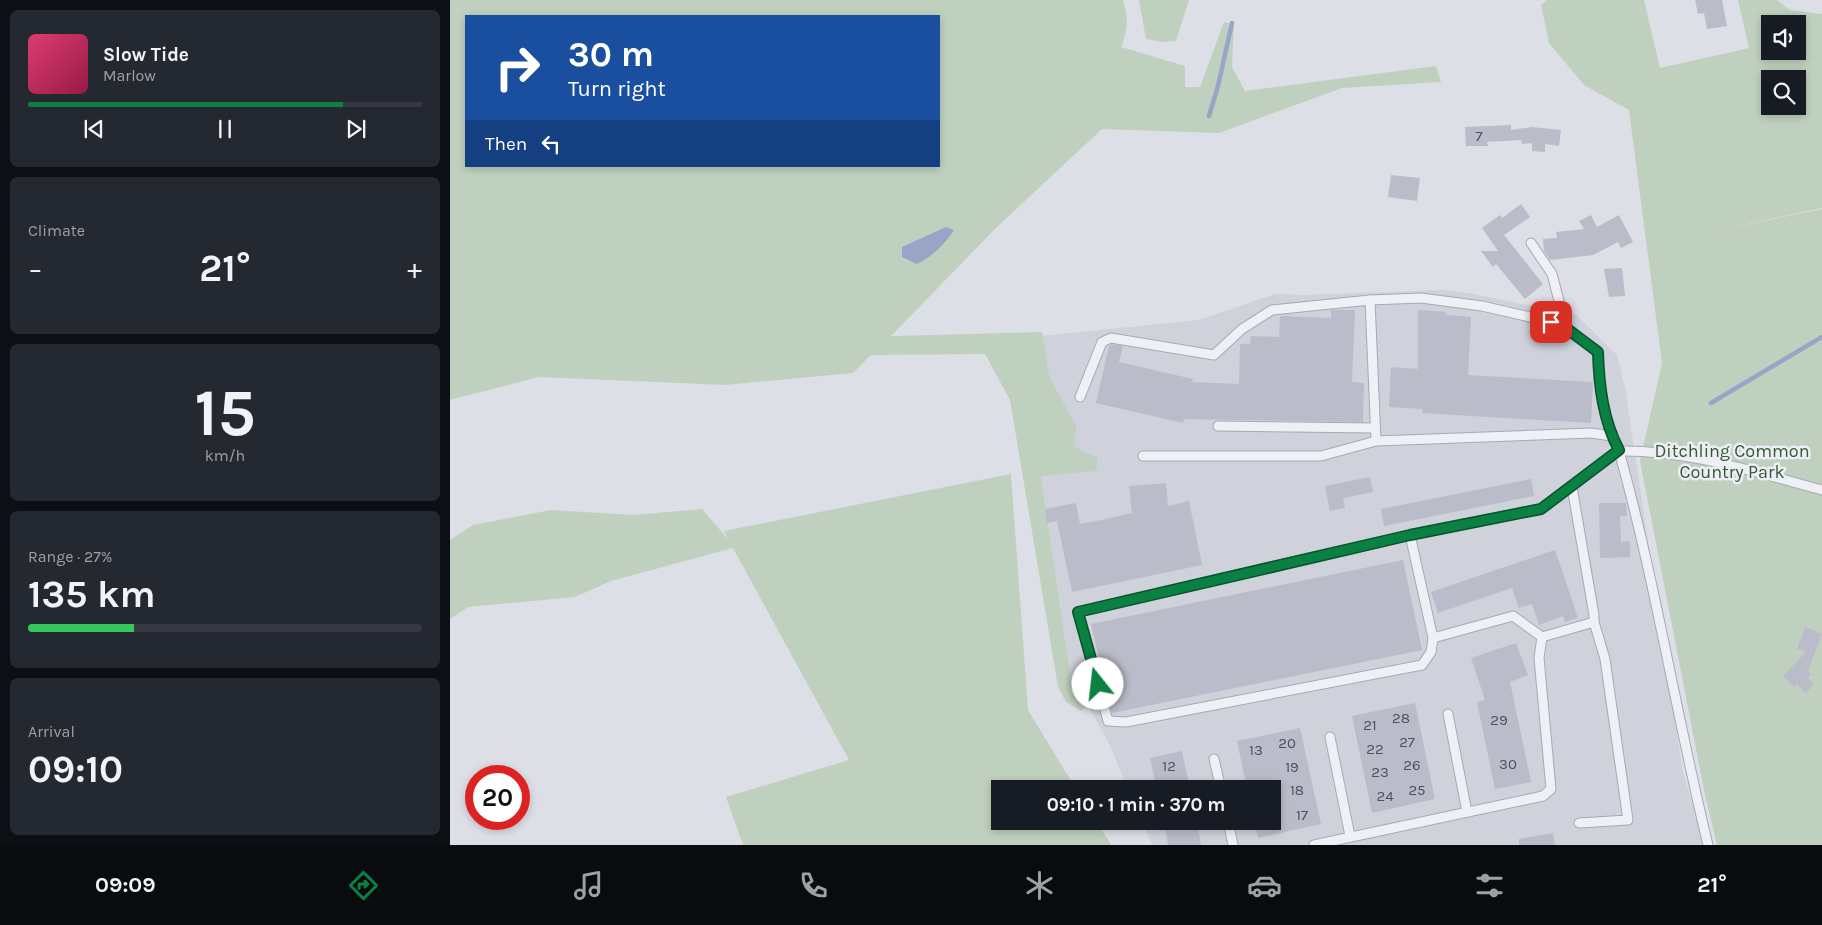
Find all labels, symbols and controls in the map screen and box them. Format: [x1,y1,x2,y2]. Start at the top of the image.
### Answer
map controls [1761,15,1806,115]
button: sound [1761,15,1806,60]
text: 30 m [568,34,654,75]
icon: right [485,35,550,100]
text: Slow Tide [103,44,189,66]
text: Marlow [103,66,156,85]
button: search [1761,70,1806,115]
text: Turn right [568,76,666,102]
icon: previous [80,115,108,143]
icon: pause [211,115,239,143]
icon: next [342,115,370,143]
house number: 7 [1475,127,1483,145]
icon: left [537,130,565,158]
text: Then [485,133,527,155]
text: Climate [28,221,85,240]
text: 21° [199,246,251,291]
text: − [28,252,43,285]
text: + [407,252,422,285]
pin [1530,301,1572,343]
icon: arrive [1537,308,1565,336]
text: 15 [194,375,256,451]
park label: Ditchling Common Country Park [1654,440,1810,483]
text: km/h [205,446,245,465]
text: Range · 27% [28,547,112,566]
text: 135 km [28,572,155,617]
position arrow [1071,657,1123,709]
house number: 28 [1392,709,1410,727]
house number: 29 [1490,711,1508,729]
house number: 21 [1363,716,1377,734]
text: Arrival [28,722,75,741]
house number: 27 [1399,733,1415,751]
house number: 20 [1278,734,1296,752]
house number: 22 [1366,740,1384,758]
house number: 13 [1249,741,1263,759]
text: 09:10 [28,747,123,792]
house number: 30 [1499,755,1517,773]
house number: 26 [1403,756,1421,774]
house number: 12 [1162,757,1176,775]
house number: 19 [1285,758,1299,776]
house number: 23 [1371,763,1389,781]
speed limit sign: 20 [465,765,530,830]
house number: 18 [1290,781,1304,799]
house number: 25 [1408,781,1426,799]
house number: 24 [1376,787,1394,805]
text: 09:10 · 1 min · 370 m [1047,794,1225,816]
house number: 17 [1296,806,1308,824]
icon: directions [346,868,381,903]
icon: music [571,868,606,903]
icon: phone [796,868,831,903]
icon: climate [1022,868,1057,903]
icon: car [1247,868,1282,903]
icon: filters [1472,868,1507,903]
text: 09:09 [95,872,156,898]
text: 21° [1697,872,1727,898]

